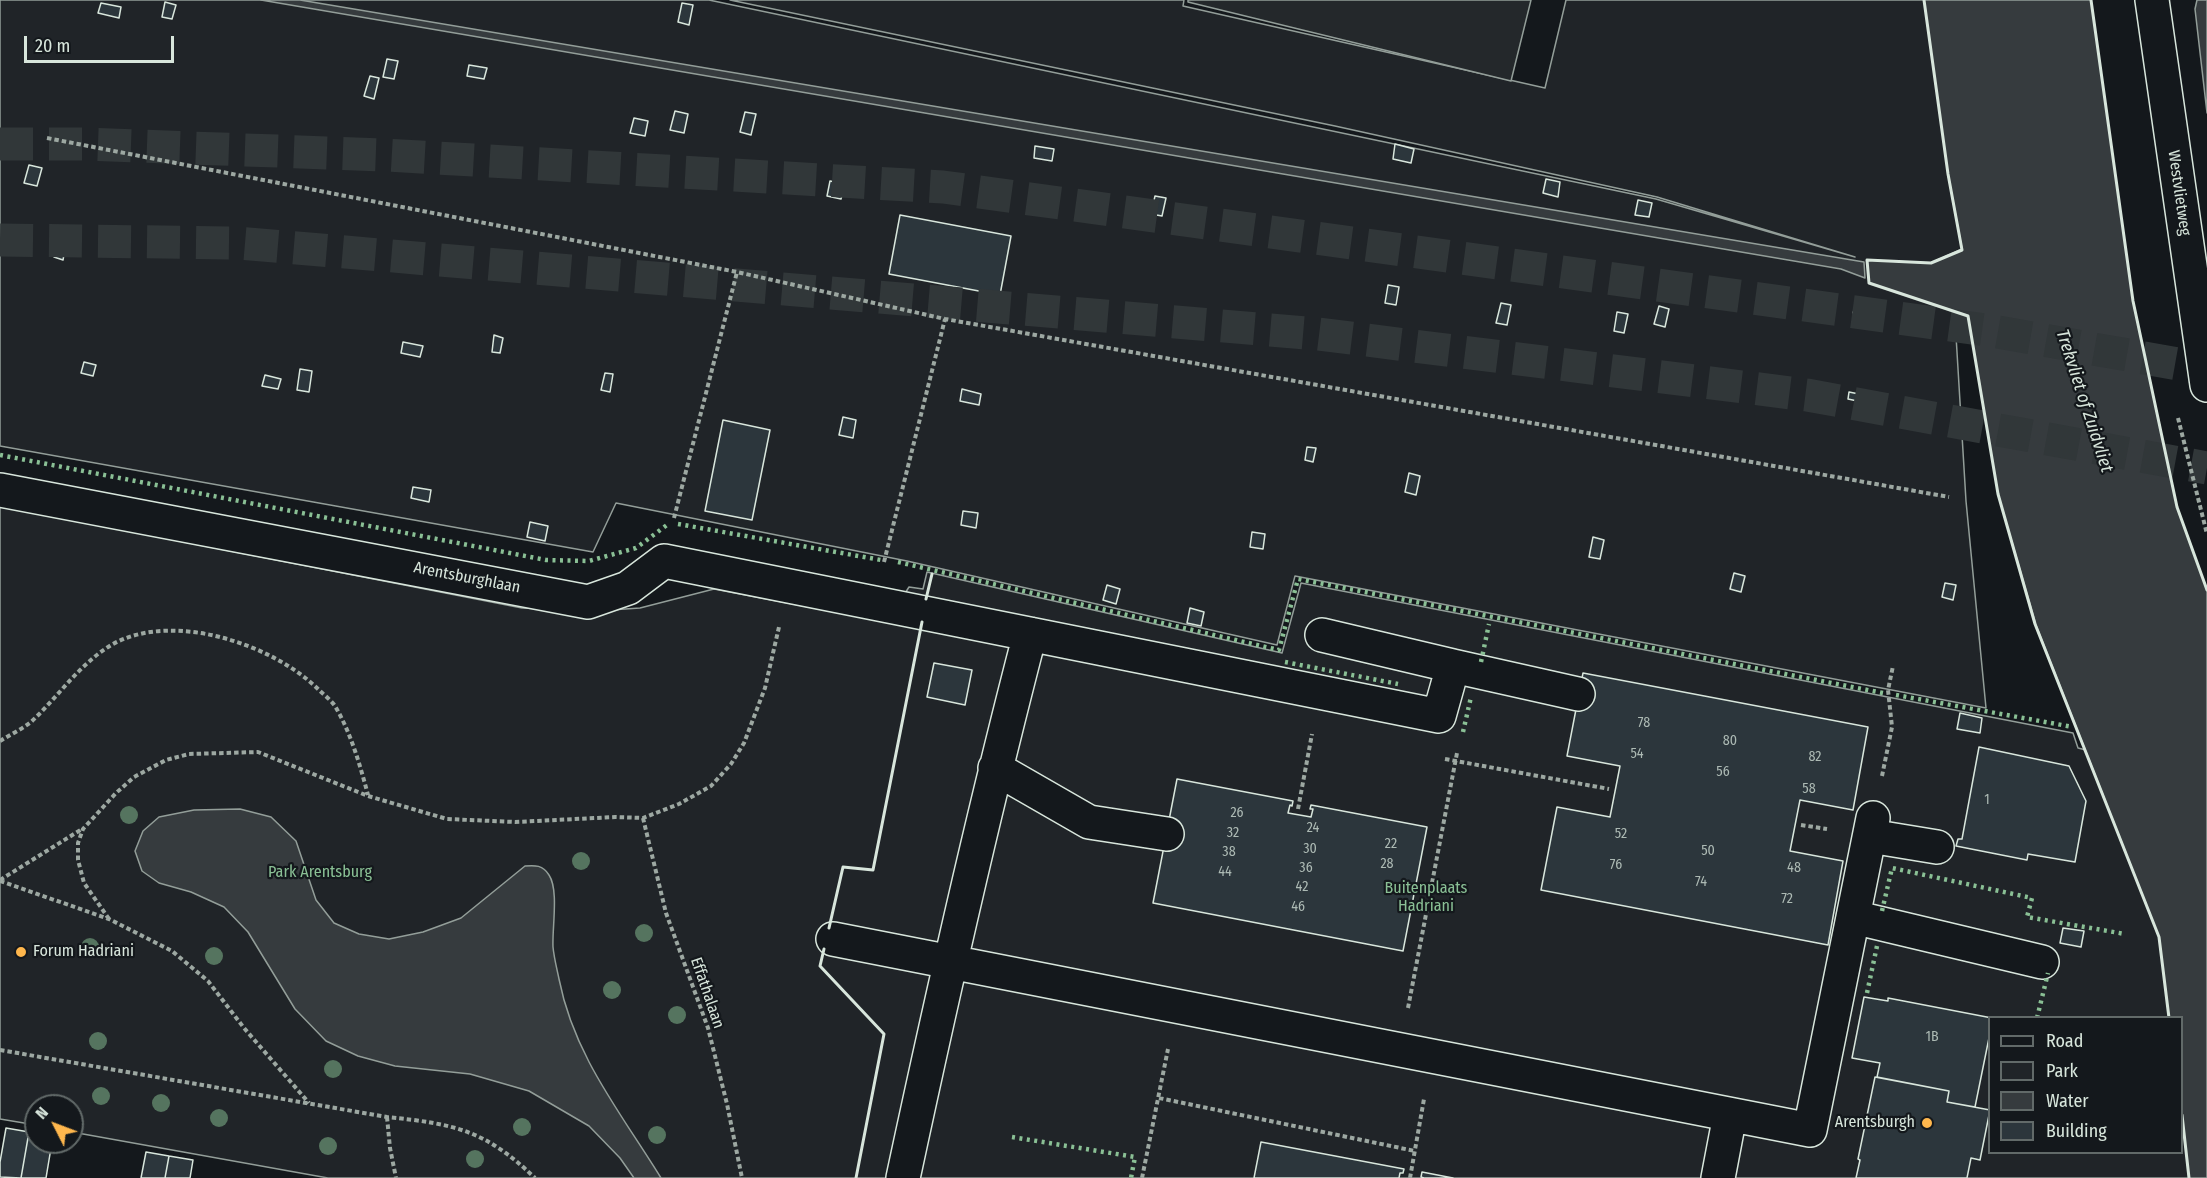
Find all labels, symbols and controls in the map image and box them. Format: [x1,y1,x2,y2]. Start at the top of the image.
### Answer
scale bar [27,24,177,62]
text: 20 m [35,35,70,57]
street label: Westvlietweg [2163,149,2195,237]
water label: Trekvliet of Zuidvliet [2051,327,2117,475]
street label: Arentsburghlaan [412,558,522,598]
house number: 78 [1638,715,1650,731]
house number: 80 [1723,733,1737,749]
house number: 54 [1630,746,1644,762]
house number: 82 [1808,749,1822,765]
house number: 56 [1716,764,1730,780]
house number: 58 [1802,781,1816,797]
house number: 1 [1984,792,1990,808]
house number: 26 [1230,805,1244,821]
house number: 24 [1307,820,1319,836]
house number: 32 [1227,825,1239,841]
house number: 52 [1615,826,1627,842]
house number: 22 [1385,836,1397,852]
house number: 30 [1303,841,1317,857]
house number: 50 [1701,843,1715,859]
house number: 38 [1222,844,1236,860]
house number: 28 [1380,856,1394,872]
house number: 76 [1610,857,1622,873]
house number: 36 [1299,860,1313,876]
house number: 48 [1787,860,1801,876]
park label: Park Arentsburg [268,863,372,883]
house number: 44 [1218,864,1232,880]
house number: 74 [1695,874,1707,890]
house number: 42 [1296,879,1308,895]
park label: Buitenplaats Hadriani [1385,879,1467,917]
house number: 72 [1781,891,1793,907]
house number: 46 [1291,899,1305,915]
place label: Forum Hadriani [33,942,134,962]
marker: Forum Hadriani [14,945,28,959]
street label: Effathalaan [686,955,728,1031]
legend [1988,1016,2183,1154]
house number: 1B [1925,1029,1939,1045]
text: Road [2046,1030,2083,1052]
text: Park [2046,1060,2078,1082]
text: Water [2046,1090,2089,1112]
north arrow [24,1094,84,1154]
text: N [31,1103,52,1123]
place label: Arentsburgh [1835,1113,1915,1133]
marker: Arentsburgh [1920,1116,1934,1130]
text: Building [2046,1120,2107,1142]

